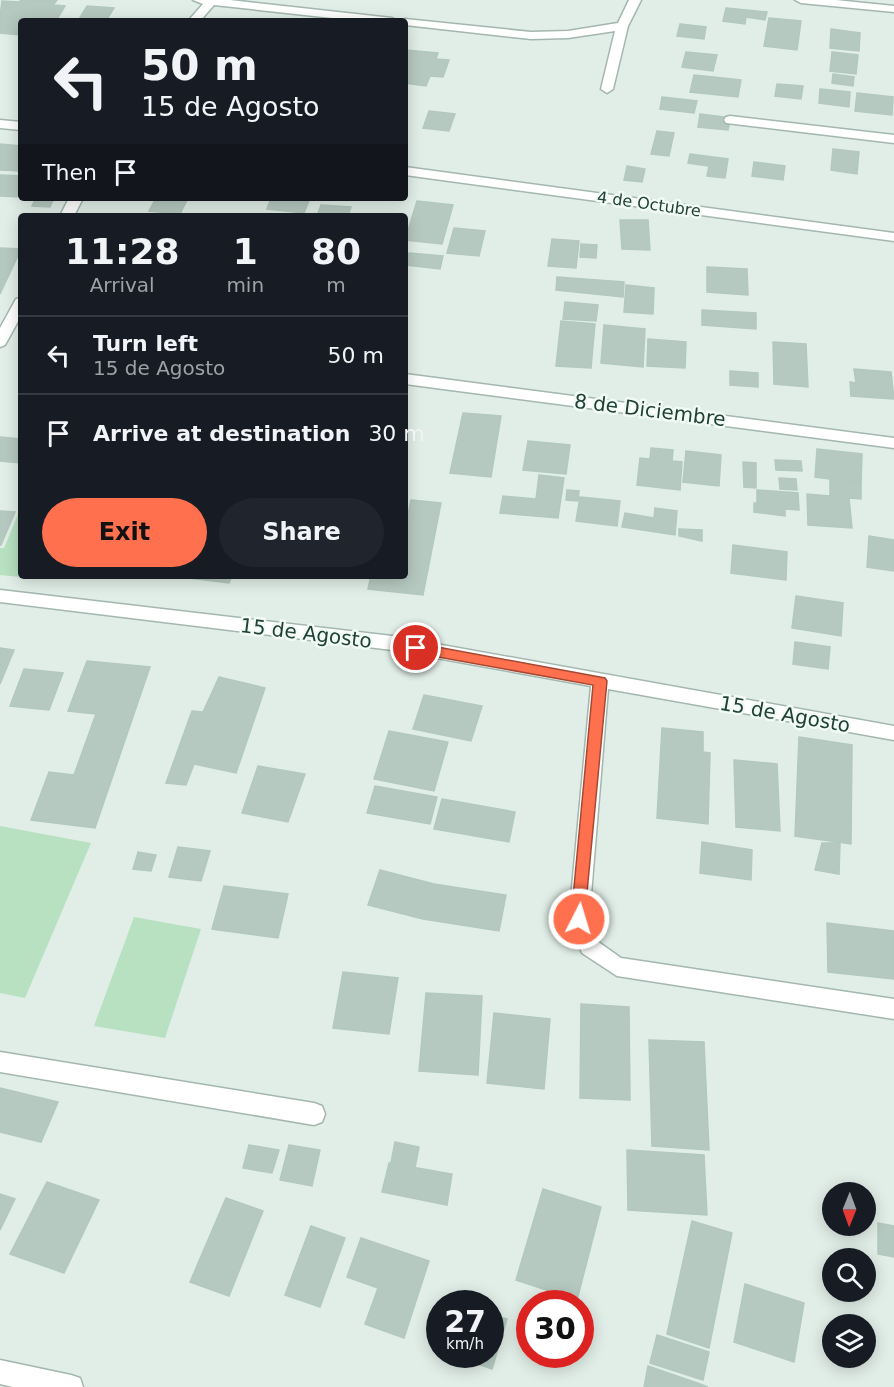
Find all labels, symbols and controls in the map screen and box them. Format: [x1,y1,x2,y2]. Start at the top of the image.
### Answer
text: 50 m [141,41,258,90]
icon: left [42,42,120,120]
text: 15 de Agosto [141,91,320,122]
icon: arrive [109,156,142,189]
text: Then [42,160,97,185]
street label: 4 de Octubre [596,187,702,221]
text: 11:28 [65,231,179,272]
text: 1 [233,231,258,272]
text: 80 [311,231,361,272]
text: Arrival [90,273,155,297]
text: min [226,273,264,297]
text: m [326,273,346,297]
text: Turn left [93,331,198,356]
icon: left [42,339,75,372]
text: 50 m [328,343,384,368]
text: 15 de Agosto [93,356,225,380]
street label: 8 de Diciembre [573,389,727,431]
icon: arrive [42,417,75,450]
text: Arrive at destination [93,421,350,446]
text: 30 m [368,421,425,446]
button: Exit [42,498,207,567]
button: Share [219,498,384,567]
street label: 15 de Agosto [239,613,373,653]
pin [390,622,441,673]
icon: arrive [399,631,432,664]
street label: 15 de Agosto [718,691,852,737]
position arrow [547,887,611,951]
north arrow [822,1182,876,1236]
map controls [822,1182,876,1368]
button: search [822,1248,876,1302]
speed limit sign: 30 [516,1290,594,1368]
text: 27 [444,1304,486,1339]
button: layers [822,1314,876,1368]
text: km/h [446,1335,484,1353]

